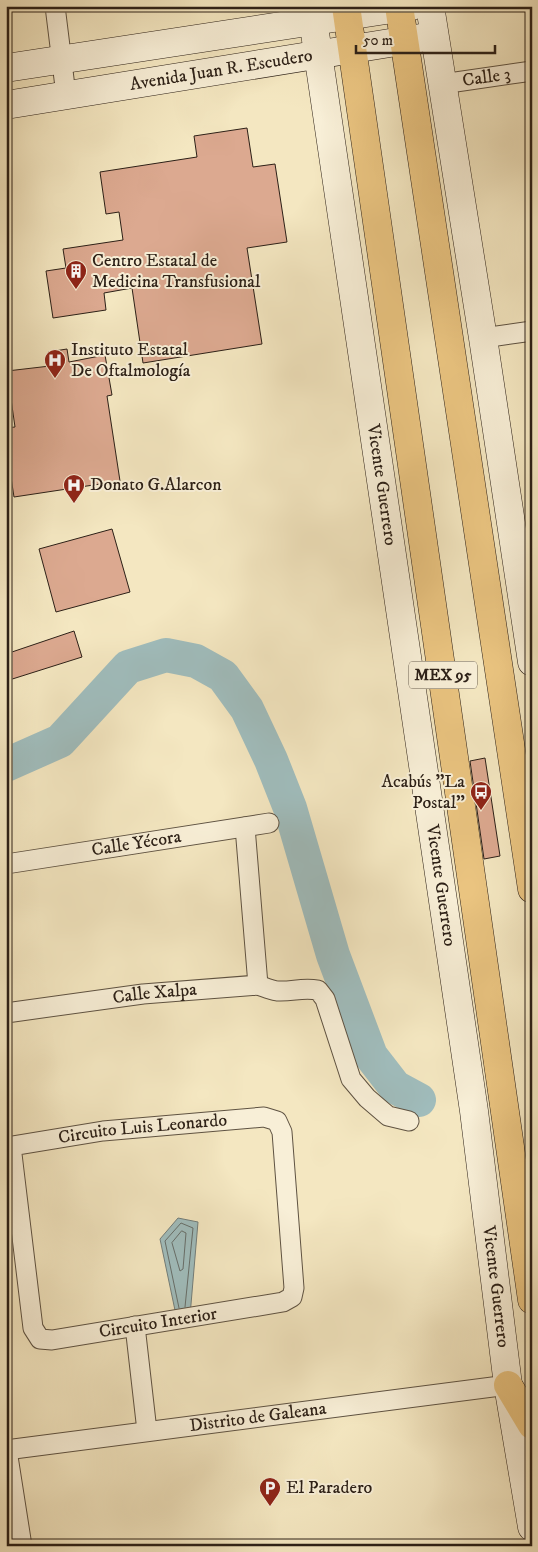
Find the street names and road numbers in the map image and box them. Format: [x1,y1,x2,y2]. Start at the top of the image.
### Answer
street label: Avenida Juan R. Escudero [128,45,314,96]
street label: Calle 3 [461,63,512,92]
street label: Vicente Guerrero [362,422,401,547]
road number: MEX 95 [409,662,477,688]
street label: Vicente Guerrero [421,822,461,948]
street label: Calle Yécora [90,826,183,861]
street label: Calle Xalpa [111,979,198,1009]
street label: Circuito Luis Leonardo [57,1109,228,1149]
street label: Vicente Guerrero [477,1224,514,1349]
street label: Circuito Interior [97,1303,219,1343]
street label: Distrito de Galeana [188,1398,328,1437]

